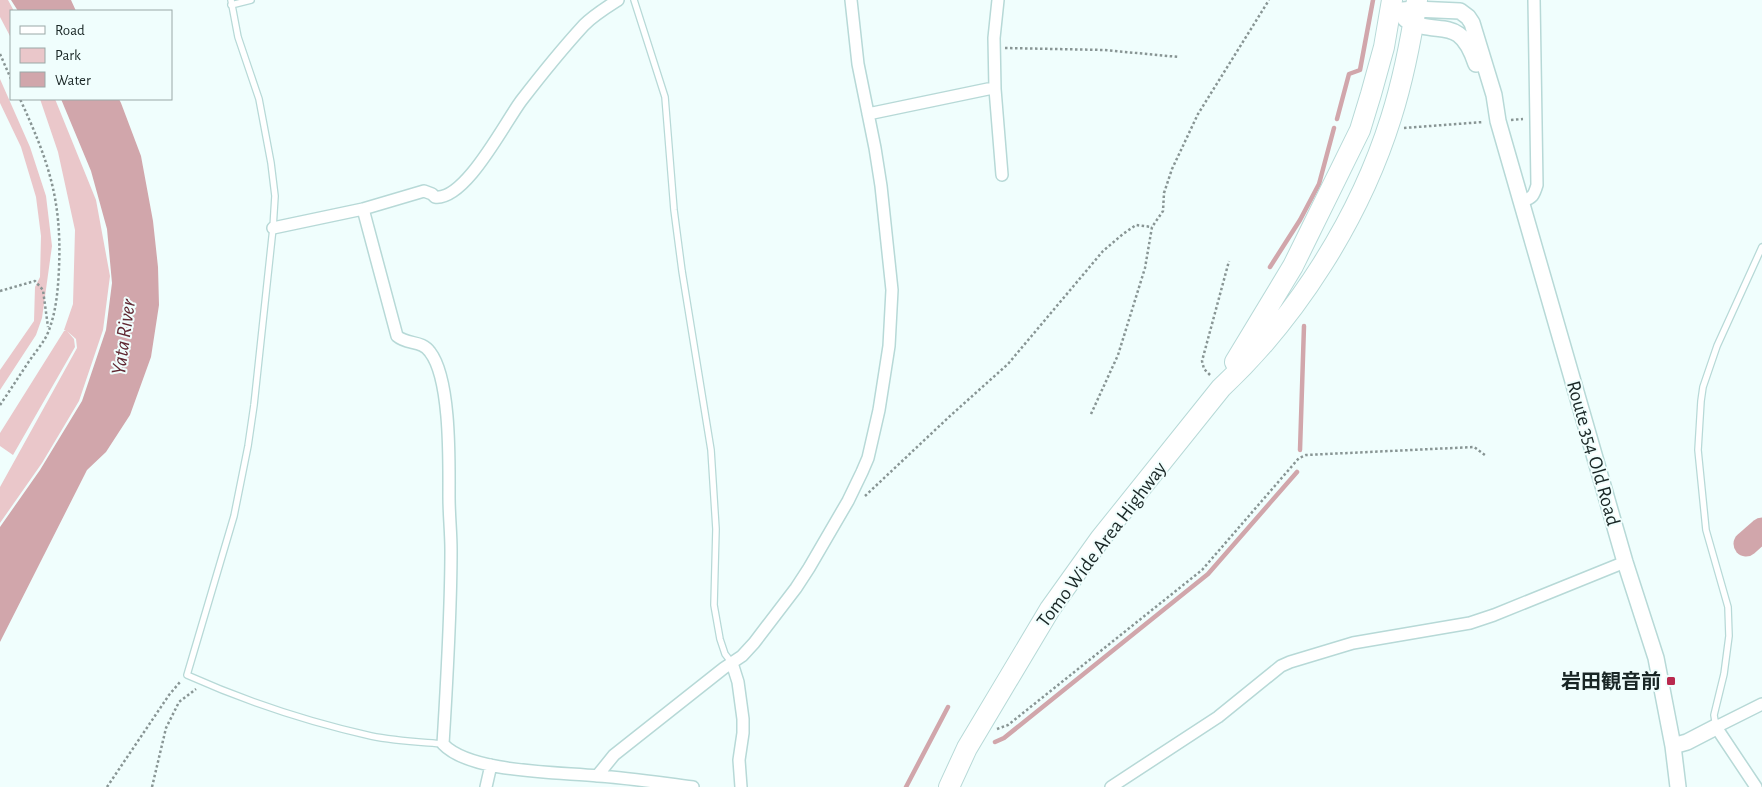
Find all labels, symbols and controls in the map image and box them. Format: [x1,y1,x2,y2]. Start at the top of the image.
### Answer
legend [10,10,172,100]
text: Road [55,23,85,38]
text: Park [55,48,81,63]
text: Water [55,73,91,88]
water label: Yata River [108,297,139,376]
street label: Route 354 Old Road [1563,379,1623,528]
street label: Tomo Wide Area Highway [1033,458,1171,631]
place label: 岩田観音前 [1561,670,1661,692]
marker: 岩田観音前 [1665,675,1677,687]

